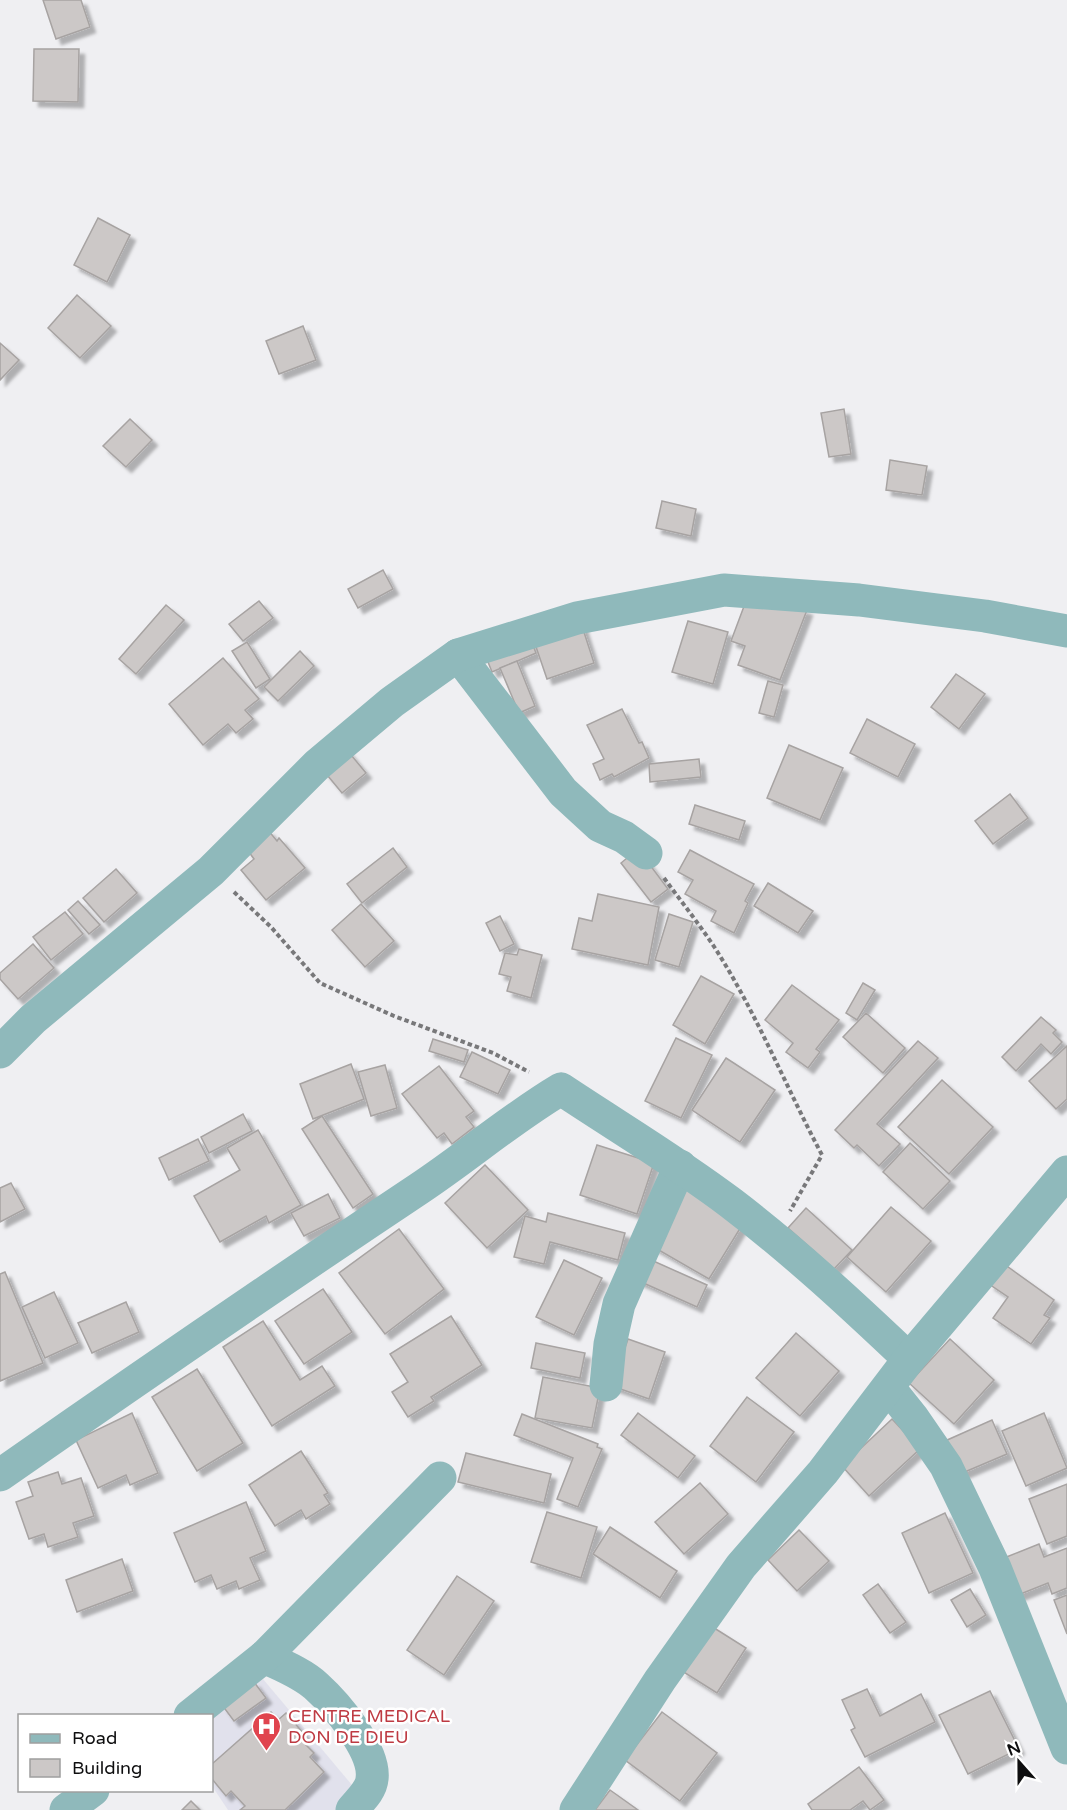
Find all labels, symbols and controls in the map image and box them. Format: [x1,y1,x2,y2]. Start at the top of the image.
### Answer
place label: CENTRE MEDICAL DON DE DIEU [288,1705,451,1748]
hospital icon: CENTRE MEDICAL DON DE DIEU [251,1710,283,1752]
legend [18,1714,213,1792]
text: Road [72,1727,117,1749]
north arrow [989,1732,1049,1792]
text: N [1004,1737,1024,1761]
text: Building [72,1757,142,1779]

